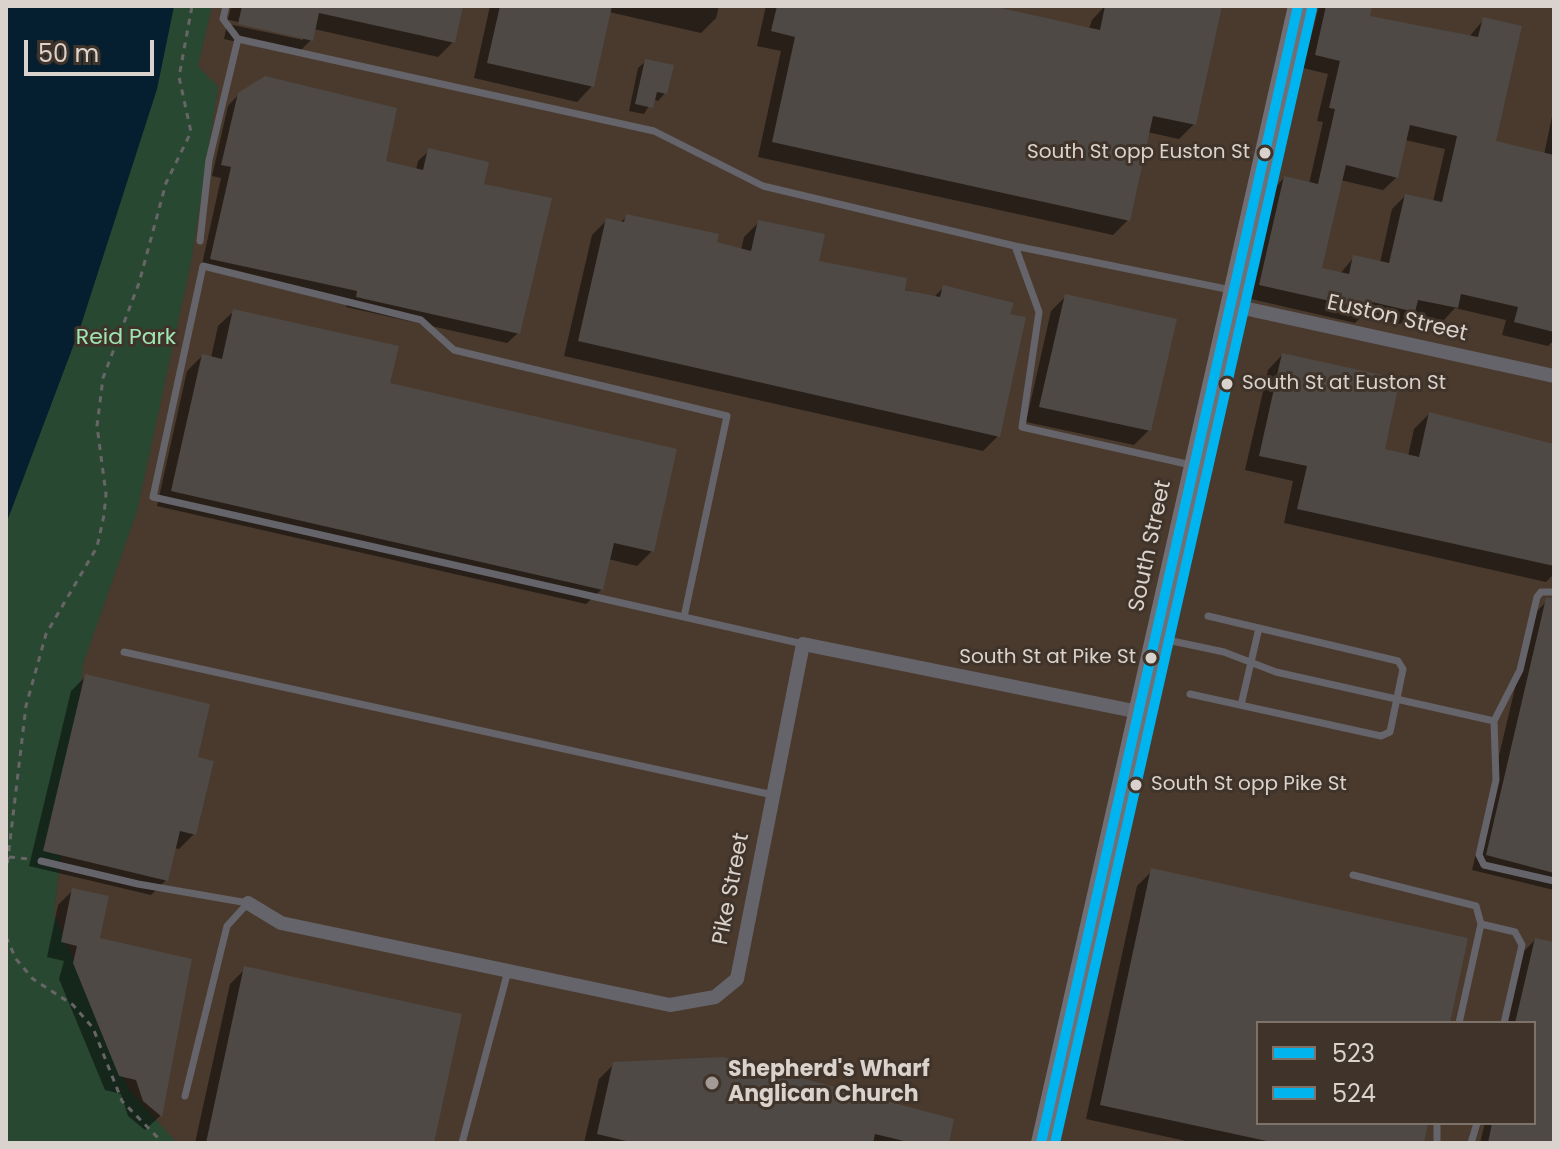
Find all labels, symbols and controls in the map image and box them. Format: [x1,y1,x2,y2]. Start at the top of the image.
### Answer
scale bar [28,24,158,74]
text: 50 m [38,37,99,70]
place label: South St opp Euston St [1027,141,1250,165]
marker: South St opp Euston St [1257,145,1273,161]
street label: Euston Street [1324,290,1470,348]
park label: Reid Park [76,325,176,351]
place label: South St at Euston St [1242,372,1446,396]
marker: South St at Euston St [1219,376,1235,392]
street label: South Street [1124,478,1178,614]
place label: South St at Pike St [959,646,1136,670]
marker: South St at Pike St [1143,650,1159,666]
place label: South St opp Pike St [1151,773,1347,797]
marker: South St opp Pike St [1128,777,1144,793]
street label: Pike Street [708,831,756,947]
legend [1256,1021,1536,1125]
text: 523 [1332,1037,1375,1070]
place label: Shepherd's Wharf Anglican Church [728,1057,930,1108]
marker: Shepherd's Wharf Anglican Church [703,1074,721,1092]
text: 524 [1332,1077,1376,1110]

